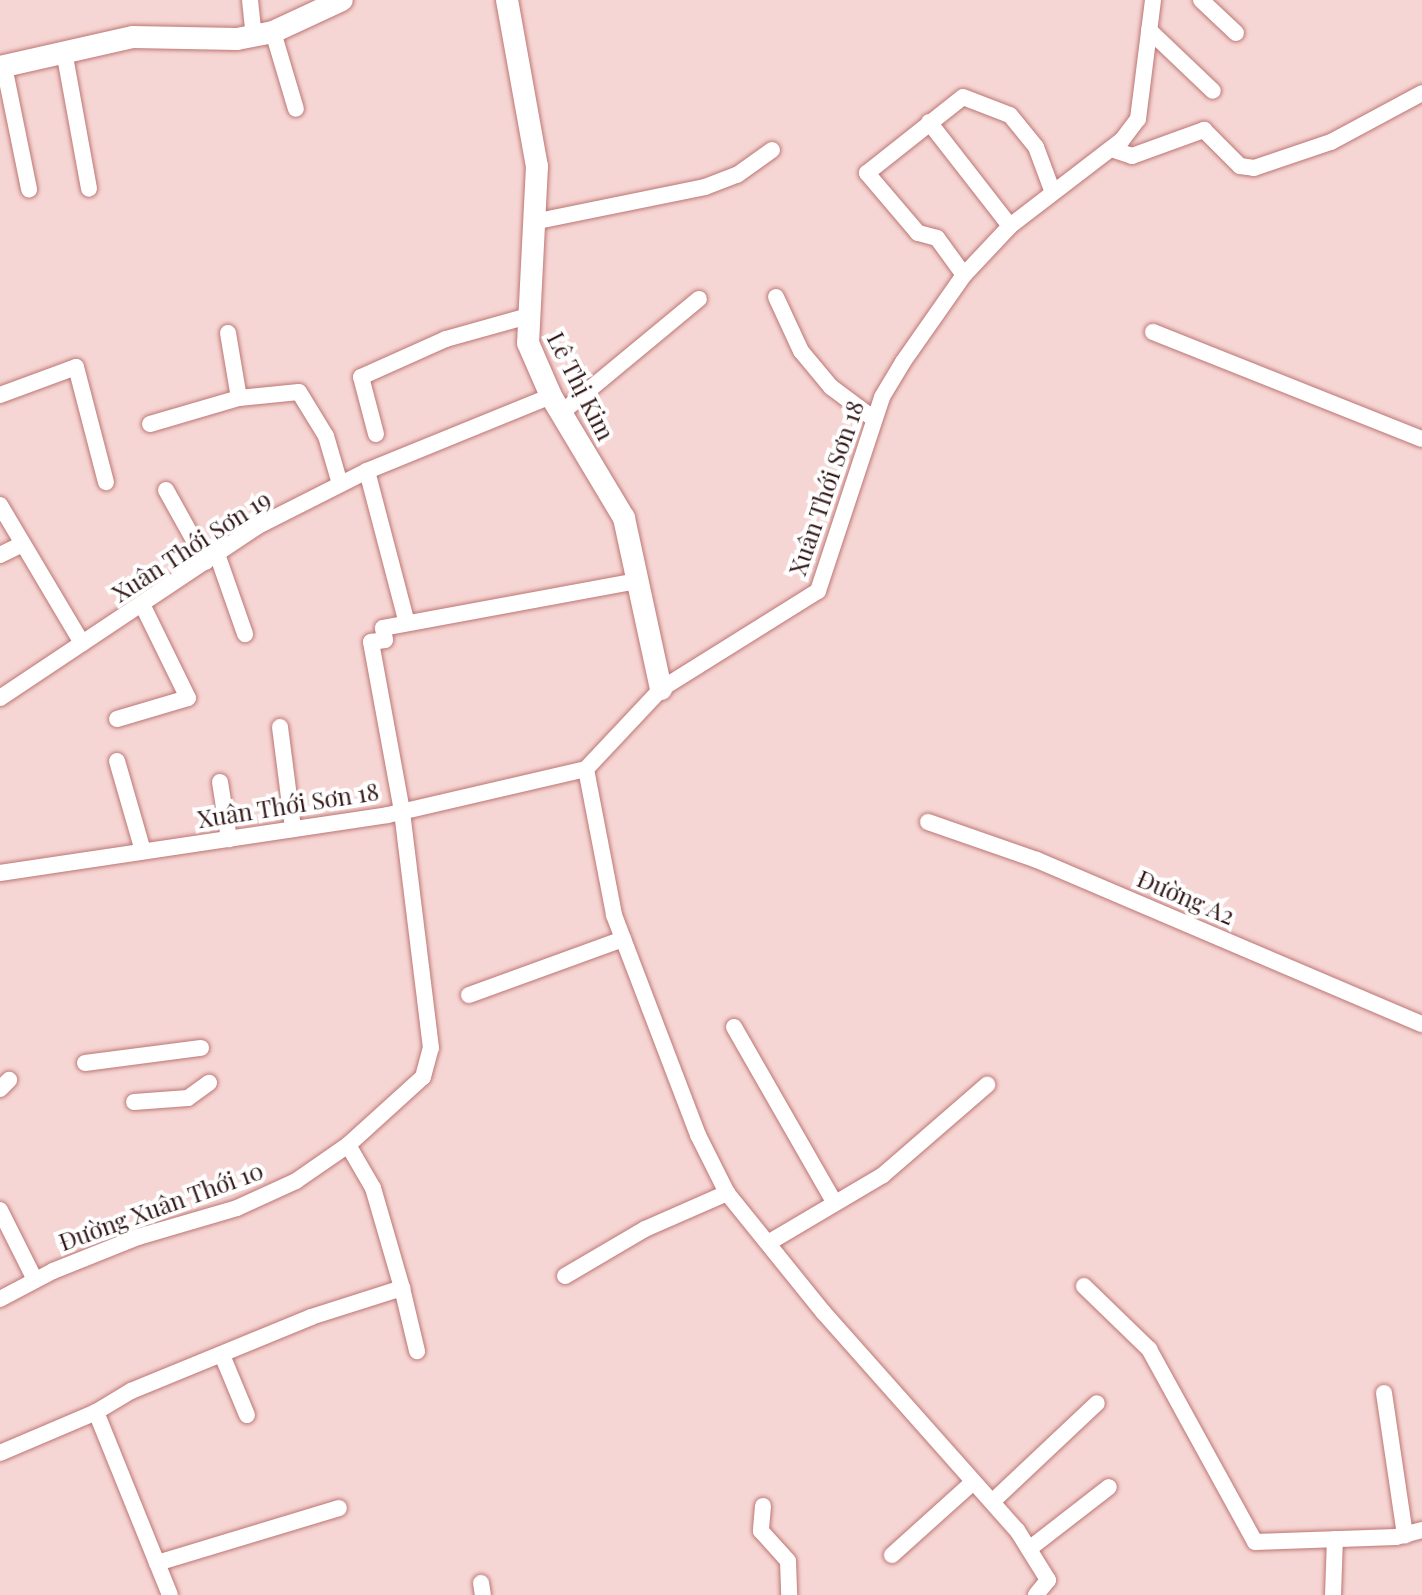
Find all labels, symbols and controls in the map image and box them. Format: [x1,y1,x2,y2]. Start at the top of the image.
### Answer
street label: Lê Thị Kim [541,327,621,445]
street label: Xuân Thới Sơn 18 [782,396,870,580]
street label: Xuân Thới Sơn 19 [106,484,276,608]
street label: Xuân Thới Sơn 18 [195,776,381,834]
street label: Đường A2 [1133,863,1239,931]
street label: Đường Xuân Thới 10 [54,1155,268,1257]

